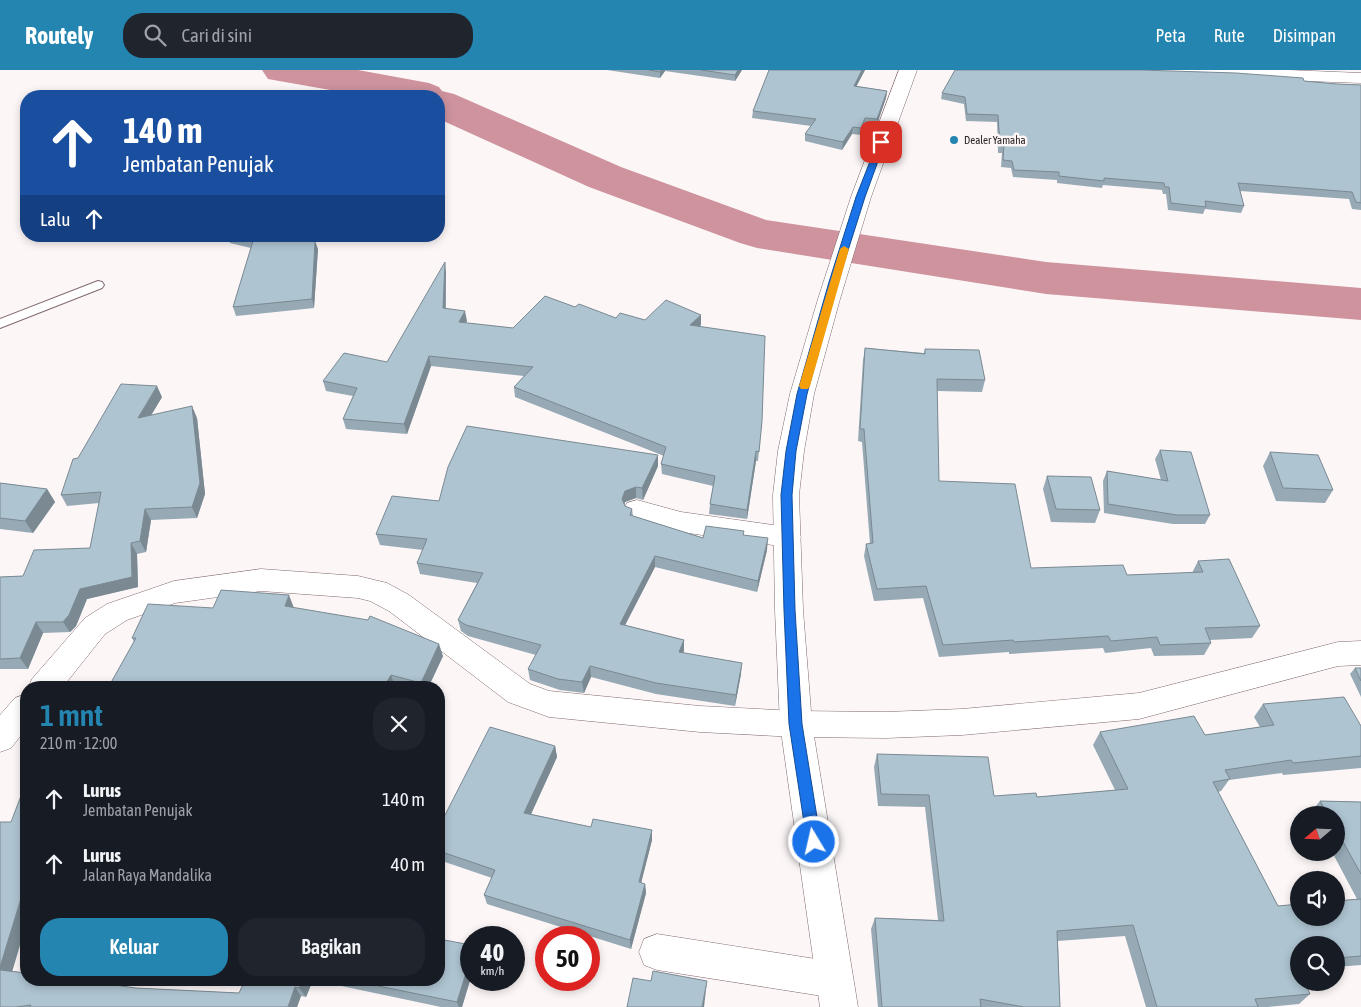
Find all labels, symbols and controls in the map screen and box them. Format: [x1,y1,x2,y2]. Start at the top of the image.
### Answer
search box [123,13,473,58]
icon: search [141,21,169,49]
text: Routely [25,22,93,49]
text: Cari di sini [181,24,252,46]
text: Peta [1155,25,1186,46]
text: Rute [1214,25,1245,46]
text: Disimpan [1273,25,1336,46]
icon: ahead [40,110,105,175]
text: 140 m [123,110,202,150]
pin [860,121,902,163]
icon: arrive [867,128,895,156]
marker: Dealer Yamaha [948,134,960,146]
place label: Dealer Yamaha [964,134,1026,146]
text: Jembatan Penujak [123,151,274,177]
icon: ahead [80,205,108,233]
text: Lalu [40,208,70,230]
text: 1 mnt [40,698,103,732]
button: close [373,698,425,750]
text: 210 m · 12:00 [40,734,117,752]
text: Lurus [83,779,121,801]
icon: ahead [40,785,68,813]
text: 140 m [382,788,425,810]
text: Jembatan Penujak [83,801,193,819]
north arrow [1290,806,1345,861]
map controls [1290,806,1345,991]
position arrow [787,815,839,867]
text: Lurus [83,844,121,866]
icon: ahead [40,850,68,878]
text: 40 m [391,853,425,875]
text: Jalan Raya Mandalika [83,866,212,884]
button: sound [1290,871,1345,926]
button: Keluar [40,918,228,976]
button: Bagikan [238,918,425,976]
speed limit sign: 50 [535,926,600,991]
button: search [1290,936,1345,991]
text: 40 [481,938,504,966]
text: km/h [481,964,504,978]

